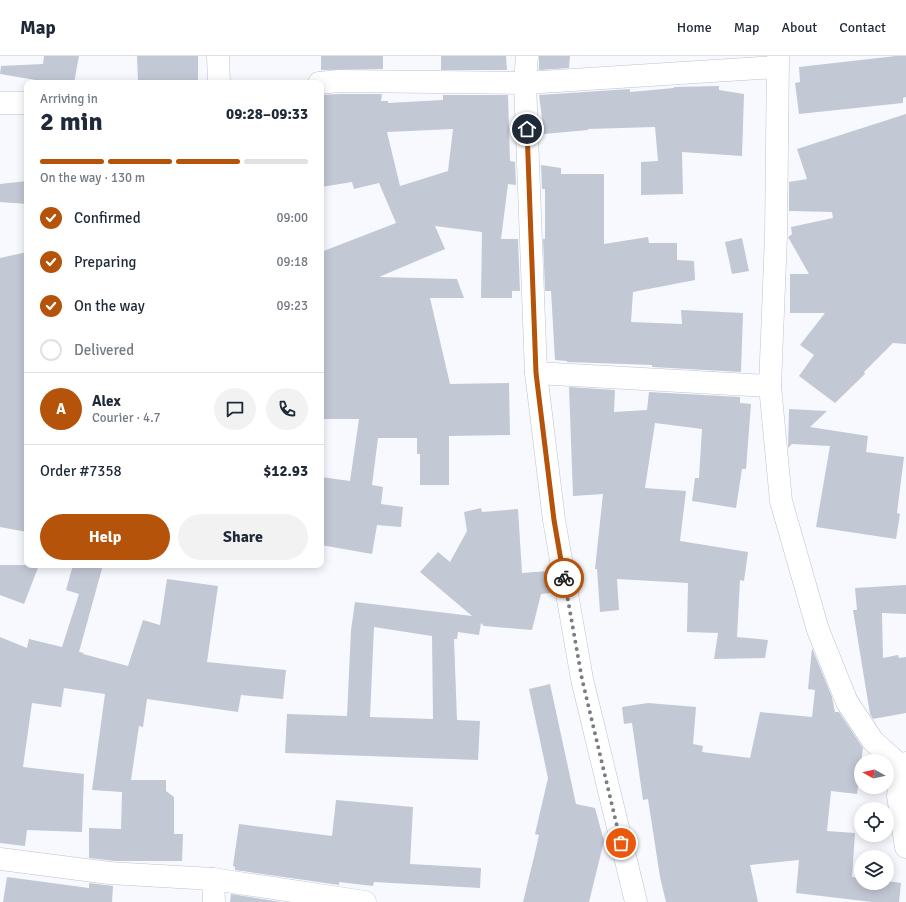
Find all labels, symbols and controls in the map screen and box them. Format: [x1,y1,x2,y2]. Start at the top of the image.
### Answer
text: Map [20,16,56,40]
text: Home [677,19,712,36]
text: Map [734,19,759,36]
text: About [781,19,817,36]
text: Contact [839,19,886,36]
text: Arriving in [40,91,98,107]
text: 09:28–09:33 [226,105,308,123]
text: 2 min [40,106,103,138]
pin [510,112,544,146]
icon: home [516,118,538,140]
text: On the way · 130 m [40,170,145,186]
icon: check [40,207,62,229]
text: Confirmed [74,209,141,227]
text: 09:00 [276,210,308,226]
icon: check [40,251,62,273]
text: Preparing [74,253,137,271]
text: 09:18 [276,254,308,270]
icon: check [40,295,62,317]
text: On the way [74,297,145,315]
text: 09:23 [276,298,308,314]
text: Delivered [74,341,134,359]
button: chat [214,388,256,430]
button: phone [266,388,308,430]
text: Alex [92,392,121,410]
text: A [56,400,66,418]
text: Courier · 4.7 [92,410,161,426]
text: Order #7358 [40,462,122,480]
text: $12.93 [263,462,308,480]
button: Help [40,514,170,560]
button: Share [178,514,308,560]
courier [544,558,584,598]
icon: bike [553,567,575,589]
north arrow [854,754,894,794]
map controls [854,754,894,890]
button: locate [854,802,894,842]
pin [604,826,638,860]
icon: bag [610,832,632,854]
button: layers [854,850,894,890]

